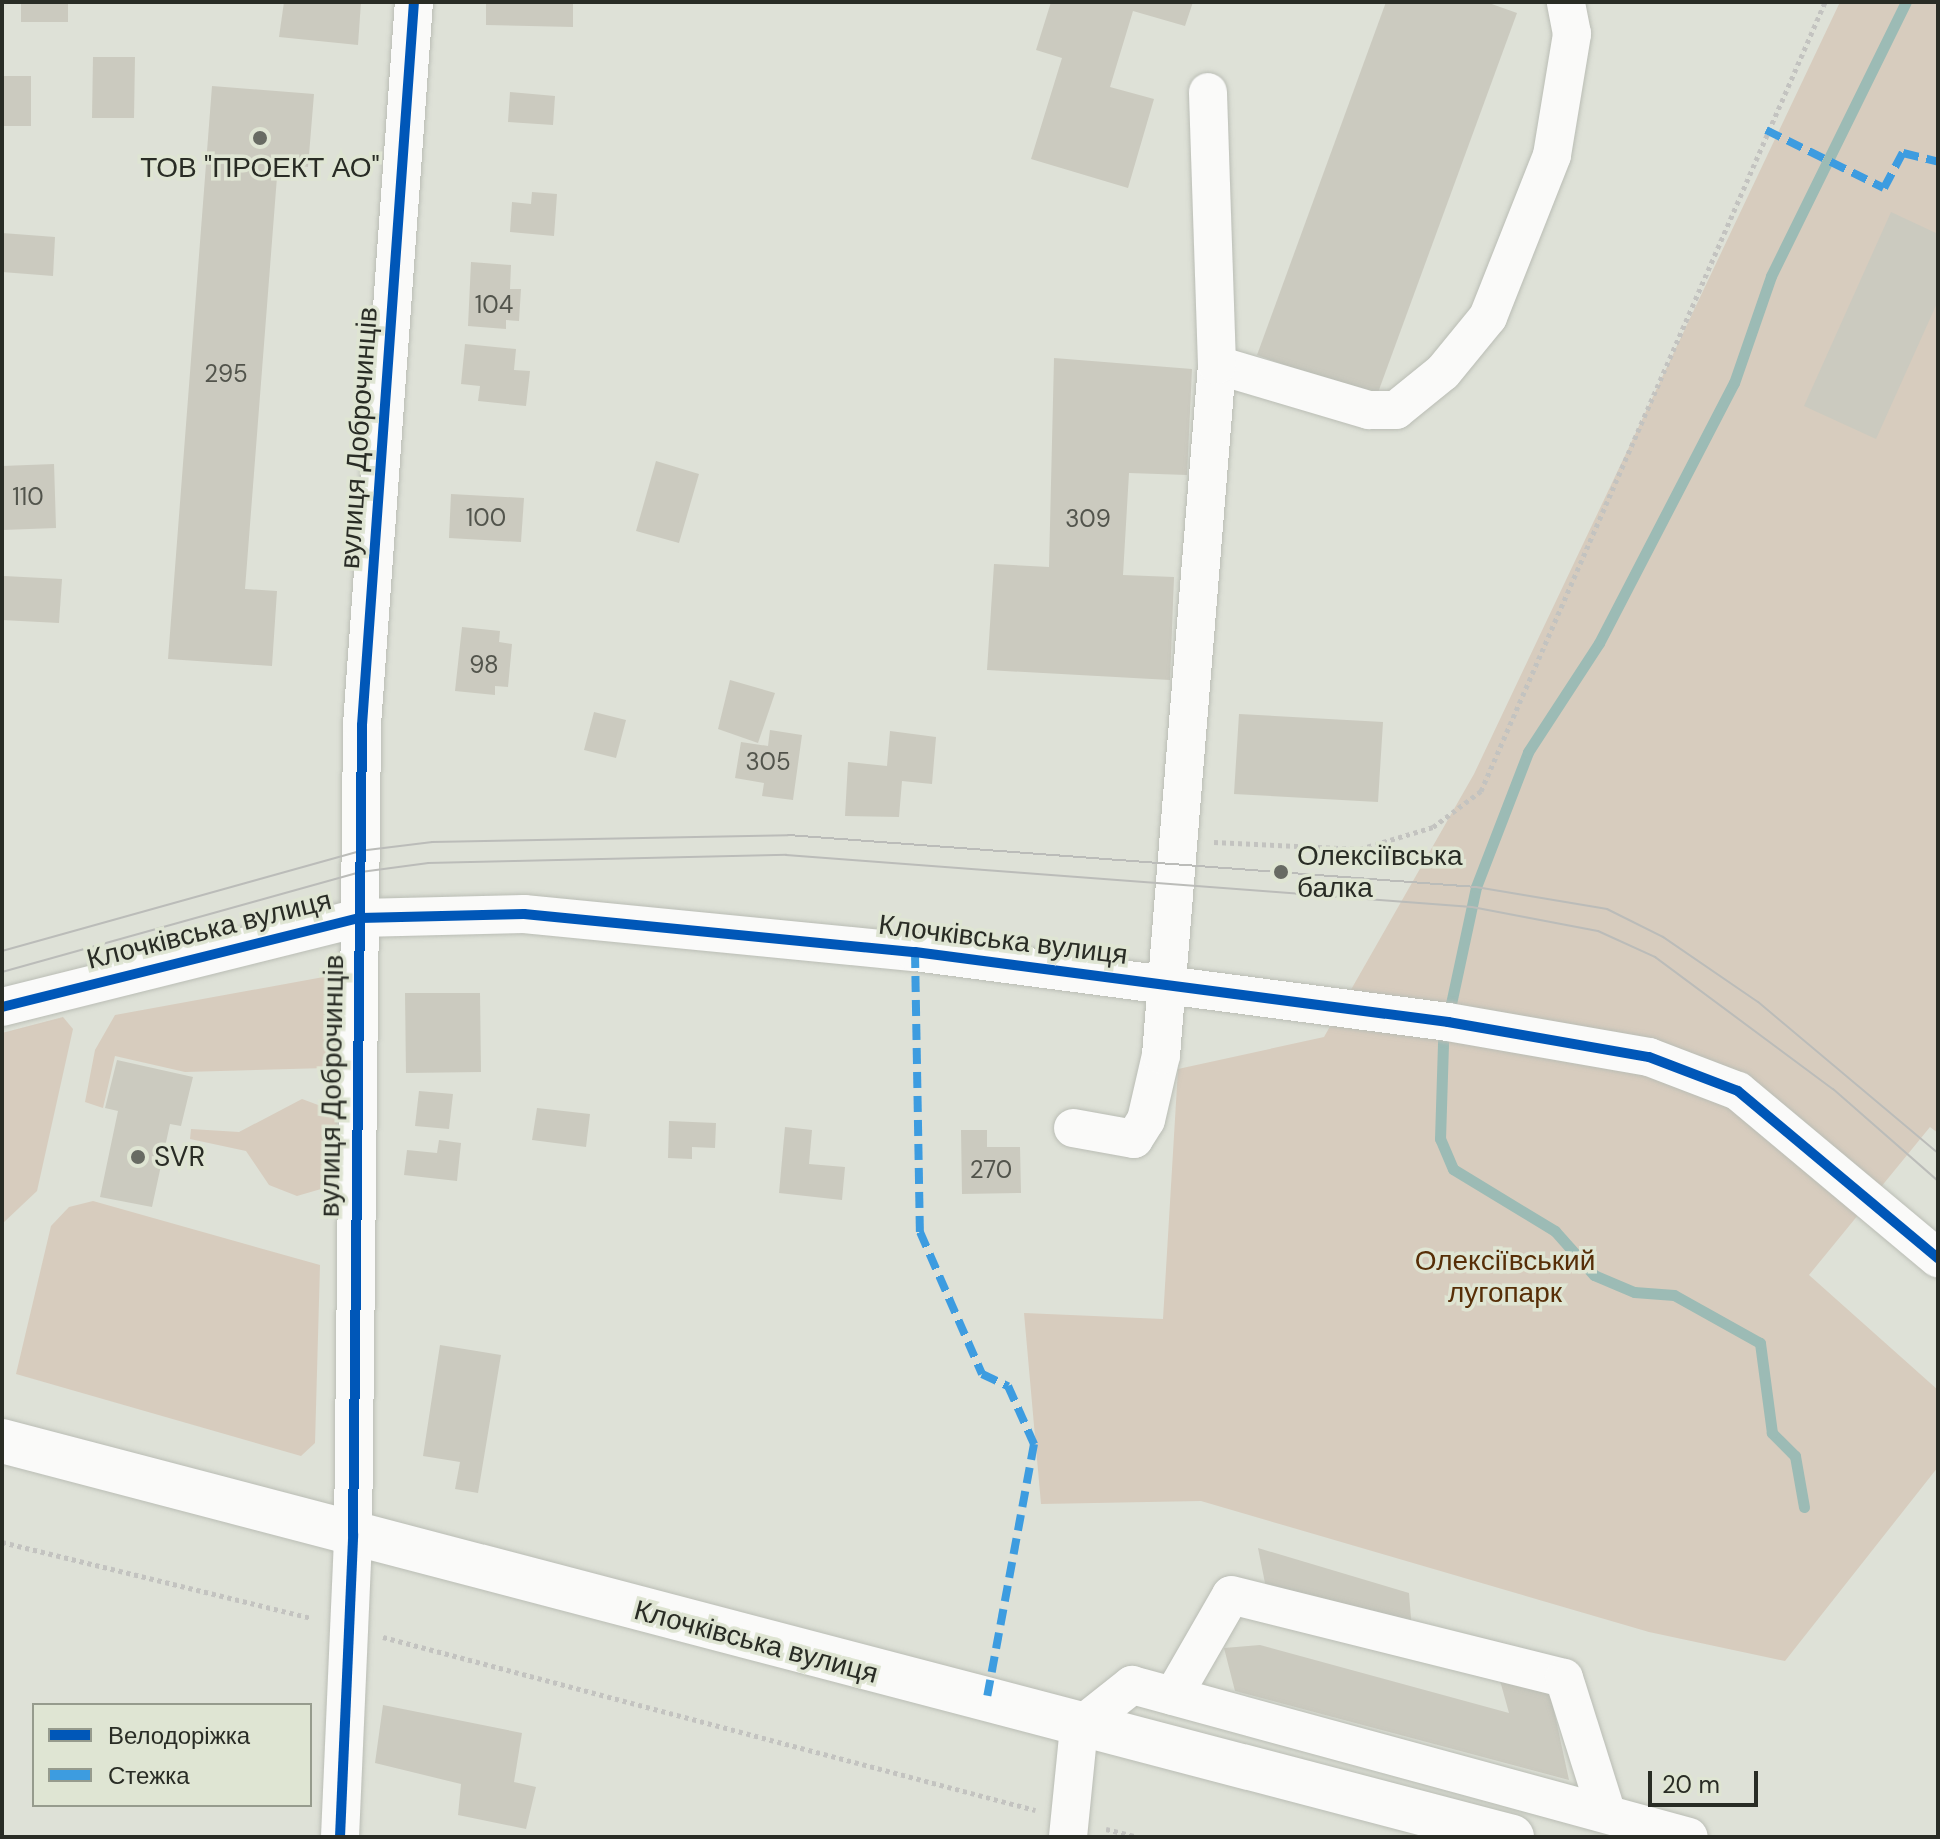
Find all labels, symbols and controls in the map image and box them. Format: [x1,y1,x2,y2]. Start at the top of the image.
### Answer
marker: ТОВ "ПРОЕКТ АО" [251,129,269,147]
place label: ТОВ "ПРОЕКТ АО" [140,151,380,185]
house number: 104 [475,291,513,319]
street label: вулиця Доброчинців [333,306,385,570]
house number: 295 [204,360,248,388]
house number: 110 [12,483,44,511]
house number: 100 [466,504,506,532]
house number: 309 [1065,505,1111,533]
house number: 98 [469,651,499,679]
house number: 305 [745,748,791,776]
place label: Олексіївська балка [1297,839,1463,905]
marker: Олексіївська балка [1272,863,1290,881]
street label: Клочківська вулиця [83,883,335,977]
street label: Клочківська вулиця [876,908,1130,972]
street label: вулиця Доброчинців [313,954,351,1218]
place label: SVR [154,1140,205,1174]
marker: SVR [129,1148,147,1166]
house number: 270 [970,1156,1012,1184]
park label: Олексіївський лугопарк [1415,1244,1595,1310]
street label: Клочківська вулиця [631,1593,881,1691]
legend [32,1703,312,1807]
text: Велодоріжка [108,1720,250,1751]
scale bar [1652,1755,1762,1805]
text: Стежка [108,1760,190,1791]
text: 20 m [1662,1769,1720,1800]

